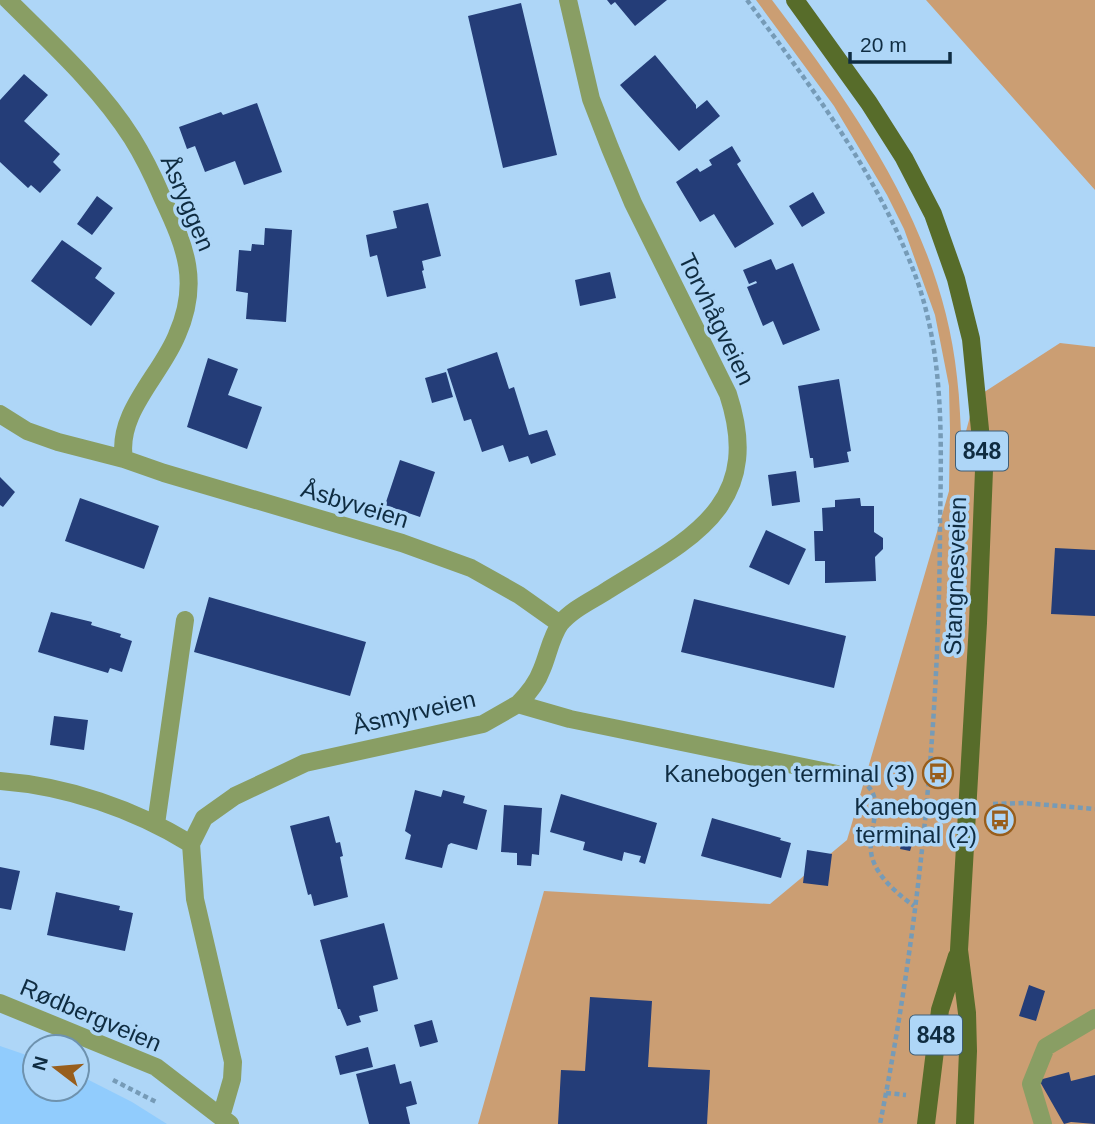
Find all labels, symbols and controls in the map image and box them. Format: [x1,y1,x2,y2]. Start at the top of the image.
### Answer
scale bar [850,21,950,65]
text: 20 m [860,33,907,56]
street label: Åsryggen [156,151,220,255]
street label: Torvhågveien [674,249,760,389]
road number: 848 [956,432,1008,471]
street label: Åsbyveien [298,475,412,533]
street label: Stangnesveien [939,496,971,656]
street label: Åsmyrveien [350,685,478,739]
bus stop icon: Kanebogen terminal (3) [921,756,955,790]
place label: Kanebogen terminal (3) [664,760,915,787]
place label: Kanebogen terminal (2) [854,793,977,848]
bus stop icon: Kanebogen terminal (2) [983,803,1017,837]
street label: Rødbergveien [16,973,166,1057]
road number: 848 [910,1016,962,1054]
north arrow [21,1033,91,1103]
text: N [28,1054,52,1073]

